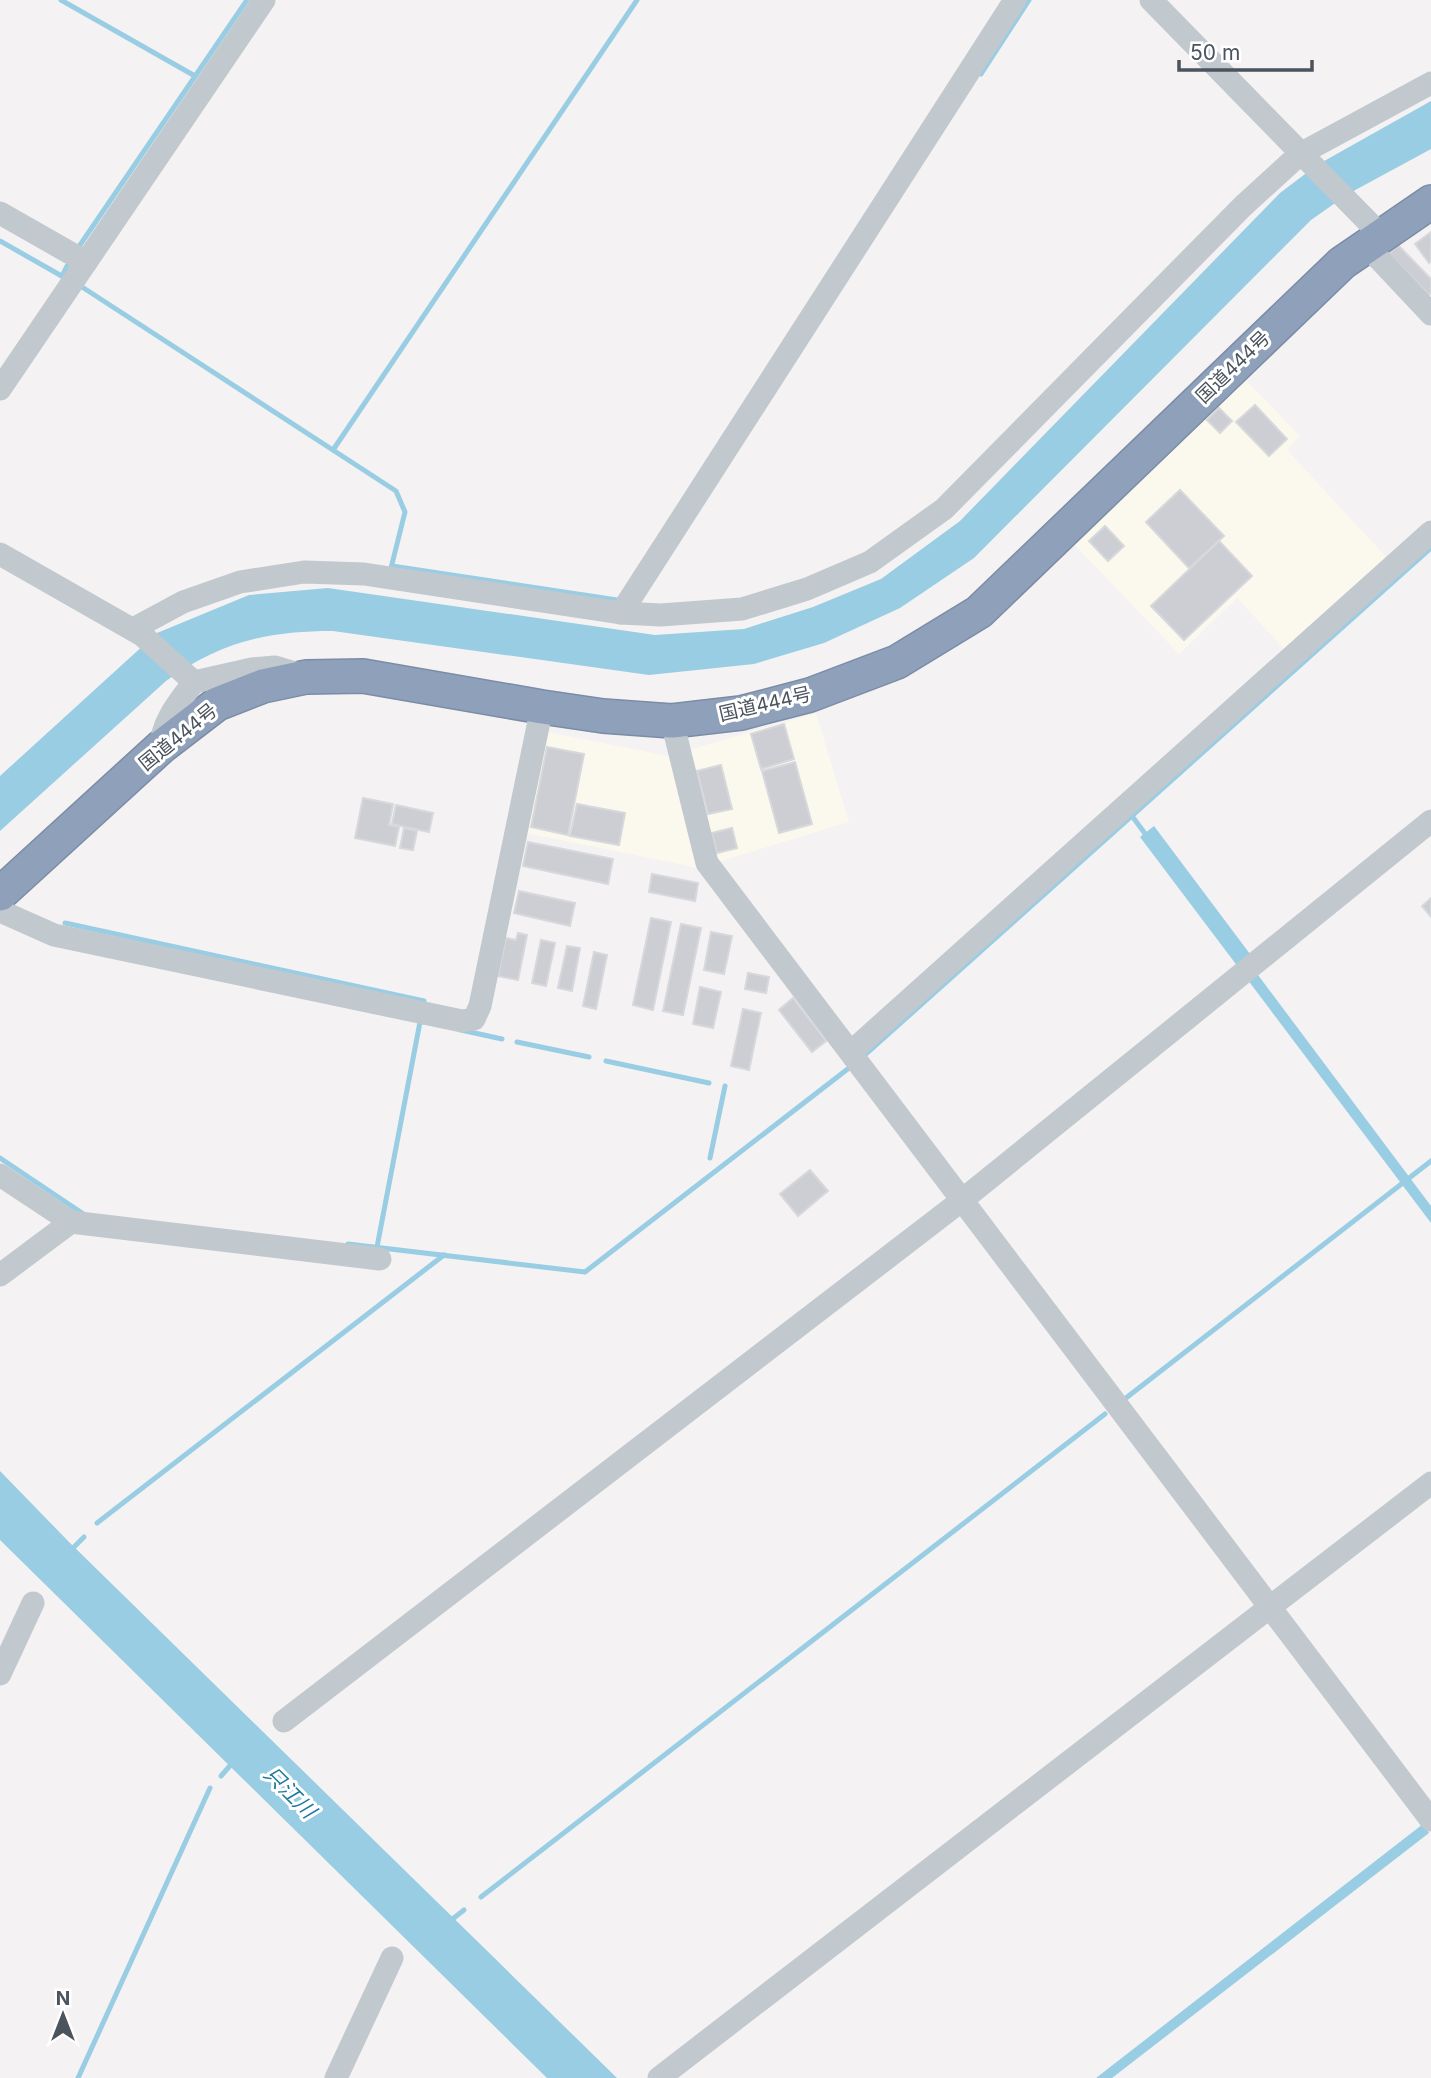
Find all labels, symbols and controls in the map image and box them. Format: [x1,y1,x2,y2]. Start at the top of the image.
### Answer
scale bar [1179,28,1312,72]
text: 50 m [1190,40,1240,65]
street label: 国道444号 [1191,326,1275,408]
street label: 国道444号 [717,682,813,726]
street label: 国道444号 [134,699,222,775]
water label: 只江川 [259,1761,323,1825]
north arrow [28,1980,98,2050]
text: N [56,1987,70,2010]

